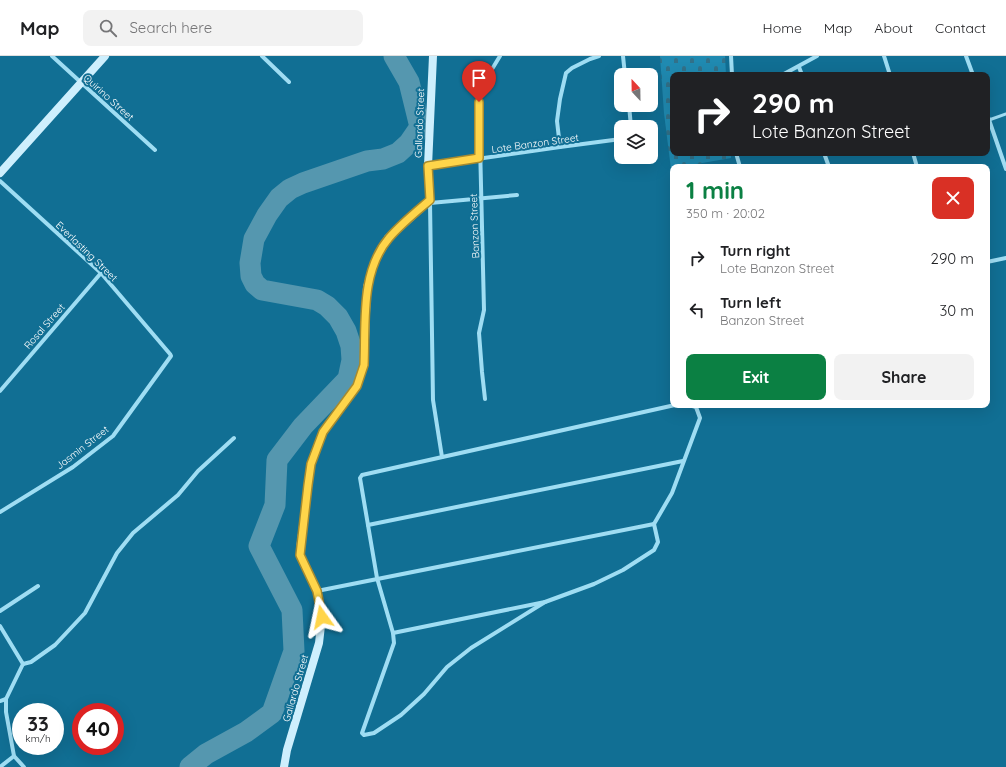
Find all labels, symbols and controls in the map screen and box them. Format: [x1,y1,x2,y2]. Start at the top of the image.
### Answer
search box [83,10,363,46]
text: Map [20,16,59,40]
icon: search [97,17,119,39]
text: Search here [129,18,212,37]
text: Home [763,19,802,37]
text: Map [824,19,852,37]
text: About [874,19,913,37]
text: Contact [935,19,986,37]
pin [462,61,496,102]
icon: arrive [468,67,490,89]
north arrow [614,68,658,112]
map controls [614,68,658,164]
street label: Quirino Street [81,71,137,124]
text: 290 m [752,85,835,120]
street label: Gallardo Street [412,87,427,158]
icon: right [686,88,738,140]
button: layers [614,120,658,164]
text: Lote Banzon Street [752,120,910,143]
street label: Lote Banzon Street [491,131,580,156]
text: 1 min [686,175,744,205]
button: close [932,177,974,219]
street label: Banzon Street [467,193,482,259]
text: 350 m · 20:02 [686,205,765,221]
street label: Everlasting Street [53,219,121,285]
text: Turn right [720,241,791,260]
icon: right [686,247,708,269]
text: 290 m [931,249,974,268]
text: Lote Banzon Street [720,260,834,276]
text: Turn left [720,293,782,312]
icon: left [686,299,708,321]
street label: Rosal Street [21,301,68,352]
text: 30 m [939,301,974,320]
text: Banzon Street [720,312,804,328]
button: Exit [686,354,826,400]
button: Share [834,354,974,400]
street label: Jasmin Street [53,422,112,472]
position arrow [301,596,343,638]
street label: Gallardo Street [280,652,311,723]
speed limit sign: 40 [72,703,124,755]
text: 33 [27,711,49,736]
text: km/h [25,732,51,745]

